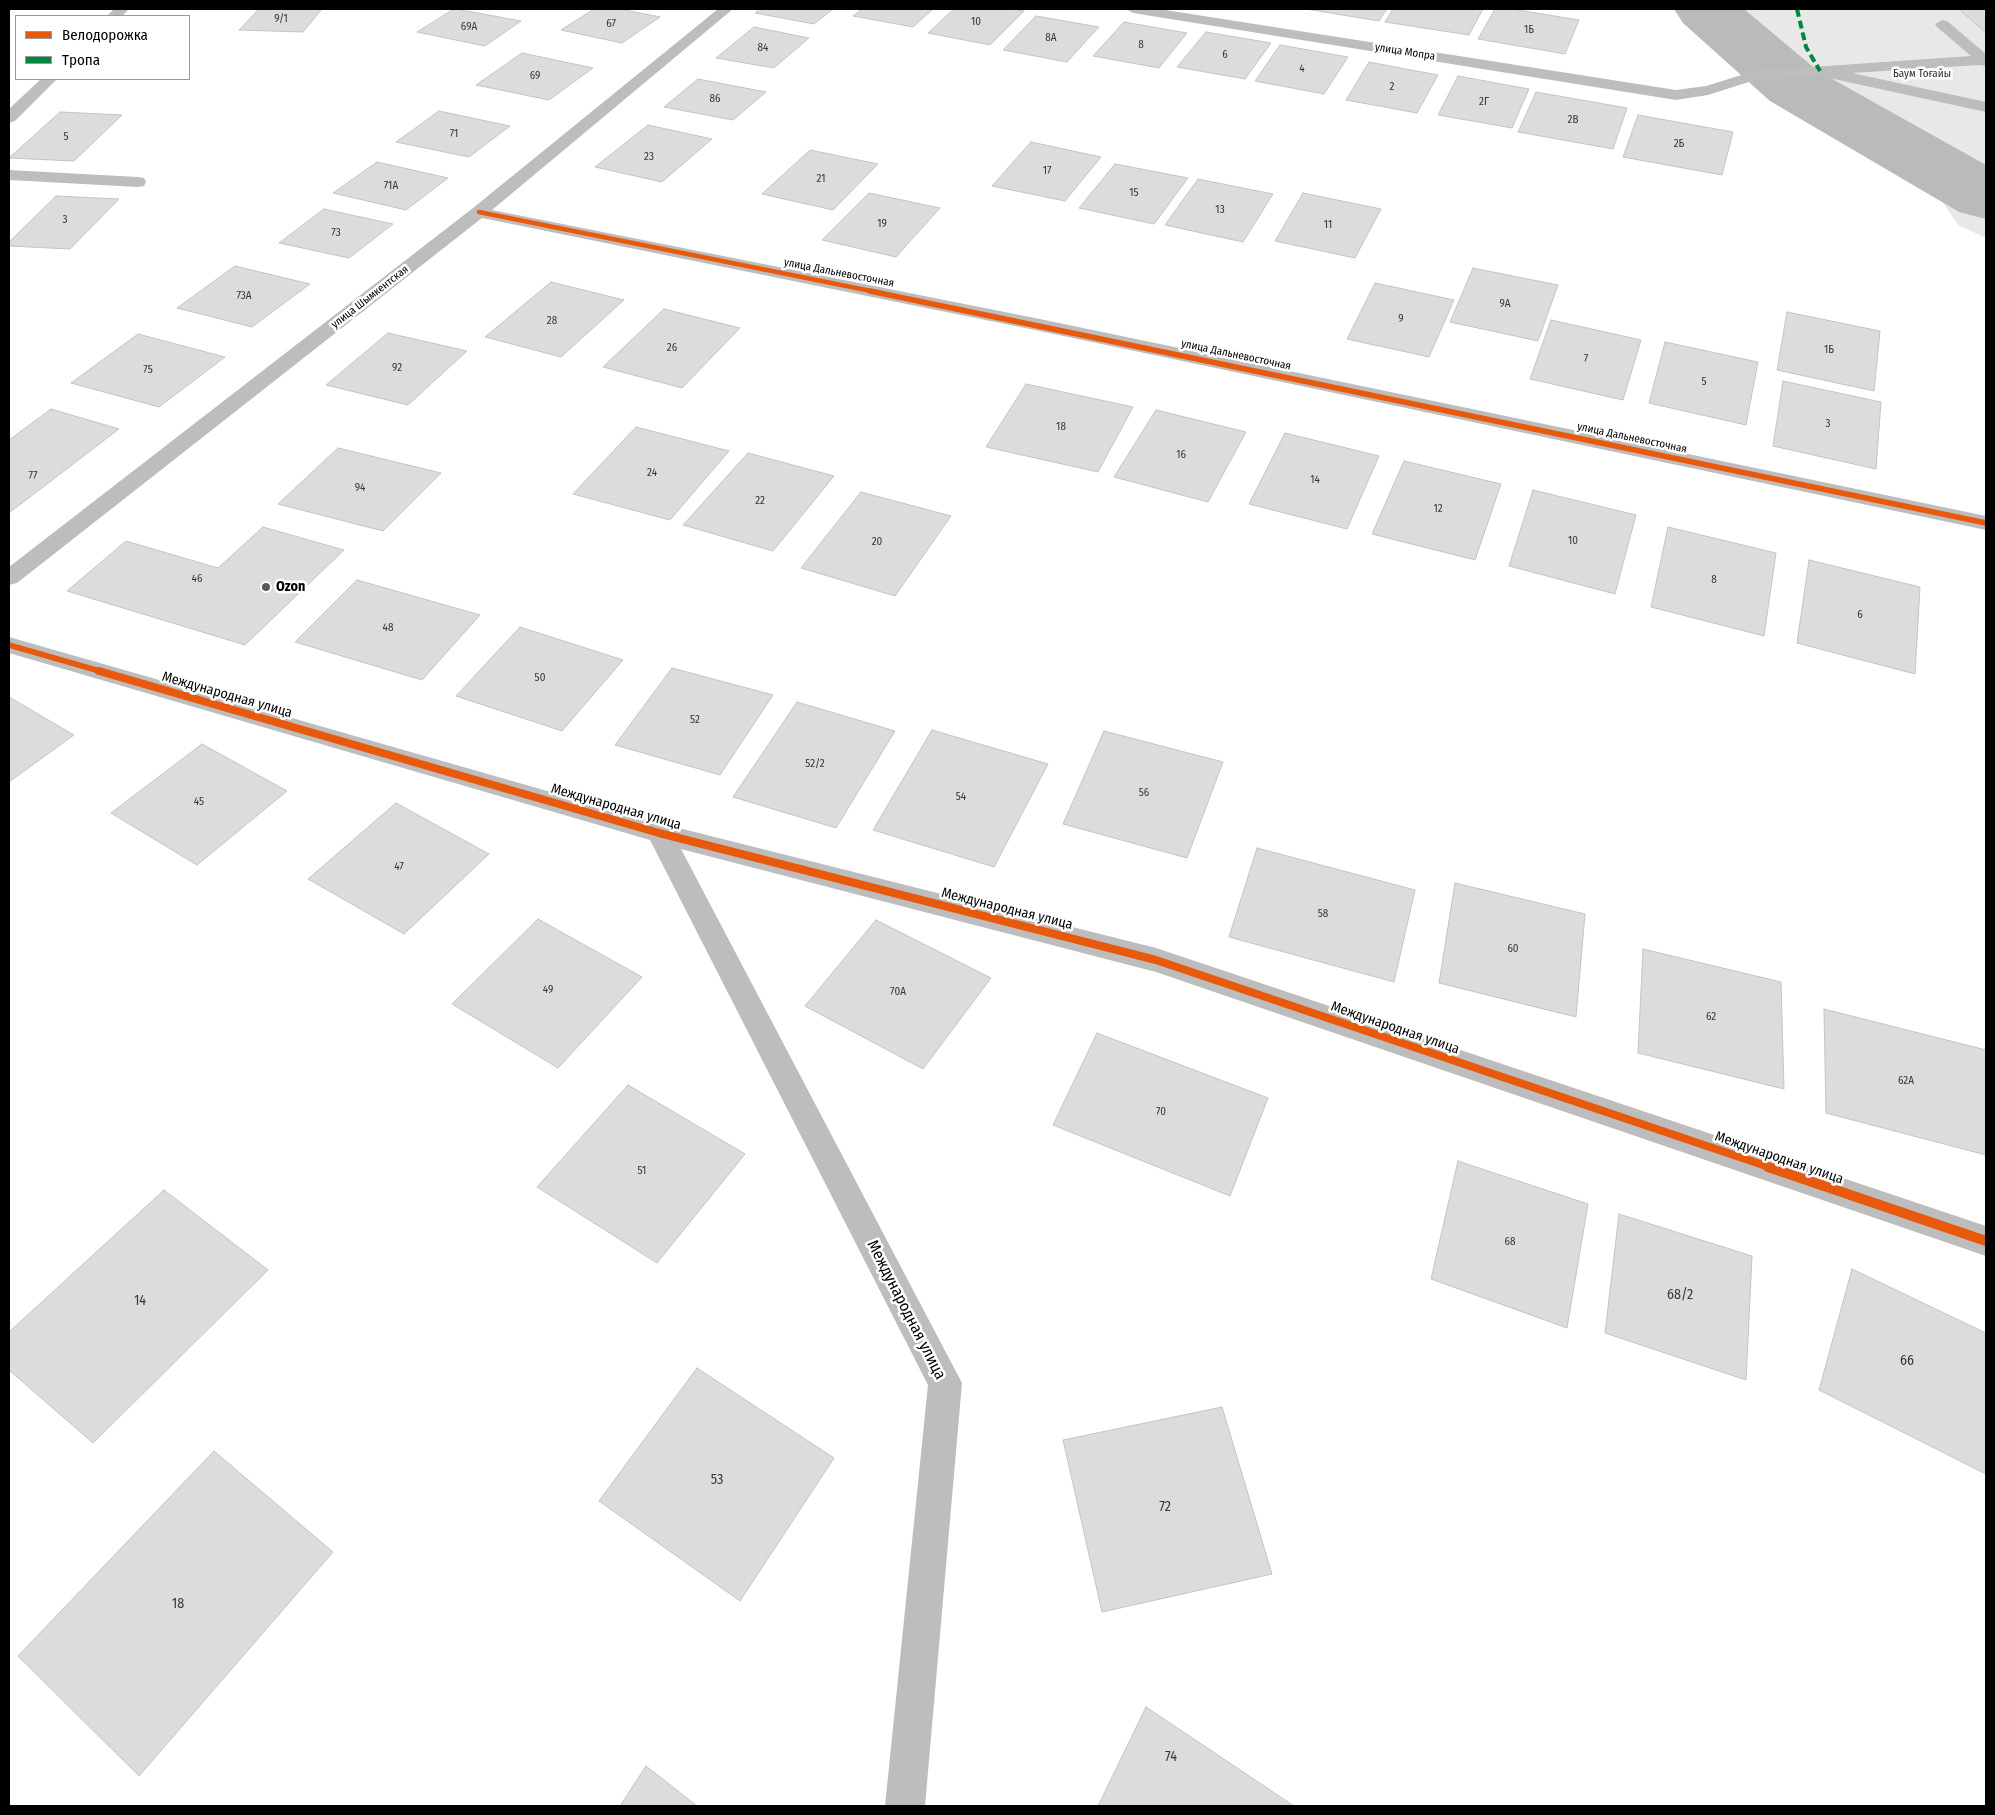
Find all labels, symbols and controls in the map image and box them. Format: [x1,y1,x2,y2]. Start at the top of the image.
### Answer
house number: 9/1 [274,12,288,26]
legend [15,15,190,80]
house number: 10 [971,15,981,29]
house number: 67 [606,17,616,31]
house number: 69А [461,20,477,34]
house number: 1Б [1524,23,1534,37]
text: Велодорожка [62,26,148,44]
house number: 8А [1045,31,1057,45]
house number: 8 [1138,38,1144,52]
house number: 84 [758,41,768,55]
street label: улица Мопра [1374,41,1436,63]
house number: 6 [1222,48,1228,62]
text: Тропа [62,51,100,69]
house number: 4 [1299,62,1305,76]
park label: Баум Тоғайы [1893,67,1951,81]
house number: 69 [530,69,540,83]
house number: 2 [1390,80,1394,94]
house number: 86 [710,92,720,106]
house number: 2Г [1479,95,1489,109]
house number: 2В [1568,113,1578,127]
house number: 71 [450,127,458,141]
house number: 5 [63,130,69,144]
house number: 2Б [1674,137,1684,151]
house number: 23 [644,150,654,164]
house number: 17 [1043,164,1051,178]
house number: 21 [817,172,825,186]
house number: 71А [384,179,398,193]
house number: 15 [1129,186,1139,200]
house number: 13 [1215,203,1225,217]
house number: 3 [63,213,67,227]
house number: 19 [877,217,887,231]
house number: 11 [1324,218,1332,232]
house number: 73 [331,226,341,240]
street label: улица Дальневосточная [783,256,895,290]
street label: улица Шымкентская [329,263,411,331]
house number: 73А [236,289,252,303]
house number: 9А [1499,297,1511,311]
house number: 9 [1398,312,1404,326]
house number: 28 [547,314,557,328]
street label: улица Дальневосточная [1180,337,1292,373]
house number: 26 [667,341,677,355]
house number: 1Б [1824,343,1834,357]
house number: 7 [1584,352,1588,366]
house number: 92 [392,361,402,375]
house number: 75 [143,363,153,377]
house number: 5 [1701,375,1707,389]
house number: 3 [1826,417,1830,431]
house number: 18 [1056,420,1066,434]
street label: улица Дальневосточная [1576,420,1688,456]
house number: 16 [1176,448,1186,462]
house number: 24 [647,466,657,480]
house number: 77 [29,469,37,483]
house number: 14 [1310,473,1320,487]
house number: 94 [355,481,365,495]
house number: 22 [755,494,765,508]
house number: 12 [1433,502,1443,516]
house number: 10 [1568,534,1578,548]
house number: 20 [872,535,882,549]
house number: 46 [192,572,202,586]
house number: 8 [1711,573,1717,587]
place label: Ozon [276,579,305,595]
marker: Ozon [260,581,272,593]
house number: 6 [1857,608,1863,622]
house number: 48 [383,621,393,635]
street label: Международная улица [160,668,294,722]
house number: 50 [535,671,545,685]
house number: 52 [690,713,700,727]
house number: 52/2 [805,757,825,771]
street label: Международная улица [549,780,683,834]
house number: 56 [1139,786,1149,800]
house number: 54 [956,790,966,804]
house number: 45 [194,795,204,809]
house number: 47 [394,860,404,874]
street label: Международная улица [940,885,1074,933]
house number: 58 [1318,907,1328,921]
house number: 60 [1507,942,1519,956]
house number: 49 [543,983,553,997]
house number: 70А [890,985,906,999]
street label: Международная улица [1329,998,1461,1058]
house number: 62 [1706,1010,1716,1024]
house number: 62А [1898,1074,1914,1088]
house number: 70 [1156,1105,1166,1119]
street label: Международная улица [1713,1128,1845,1188]
house number: 51 [638,1164,646,1178]
house number: 68 [1505,1235,1515,1249]
street label: Международная улица [863,1237,949,1383]
house number: 68/2 [1667,1287,1693,1303]
house number: 14 [134,1293,146,1309]
house number: 66 [1900,1353,1914,1369]
house number: 53 [711,1472,723,1488]
house number: 72 [1159,1499,1171,1515]
house number: 18 [172,1596,184,1612]
house number: 74 [1165,1749,1177,1765]

